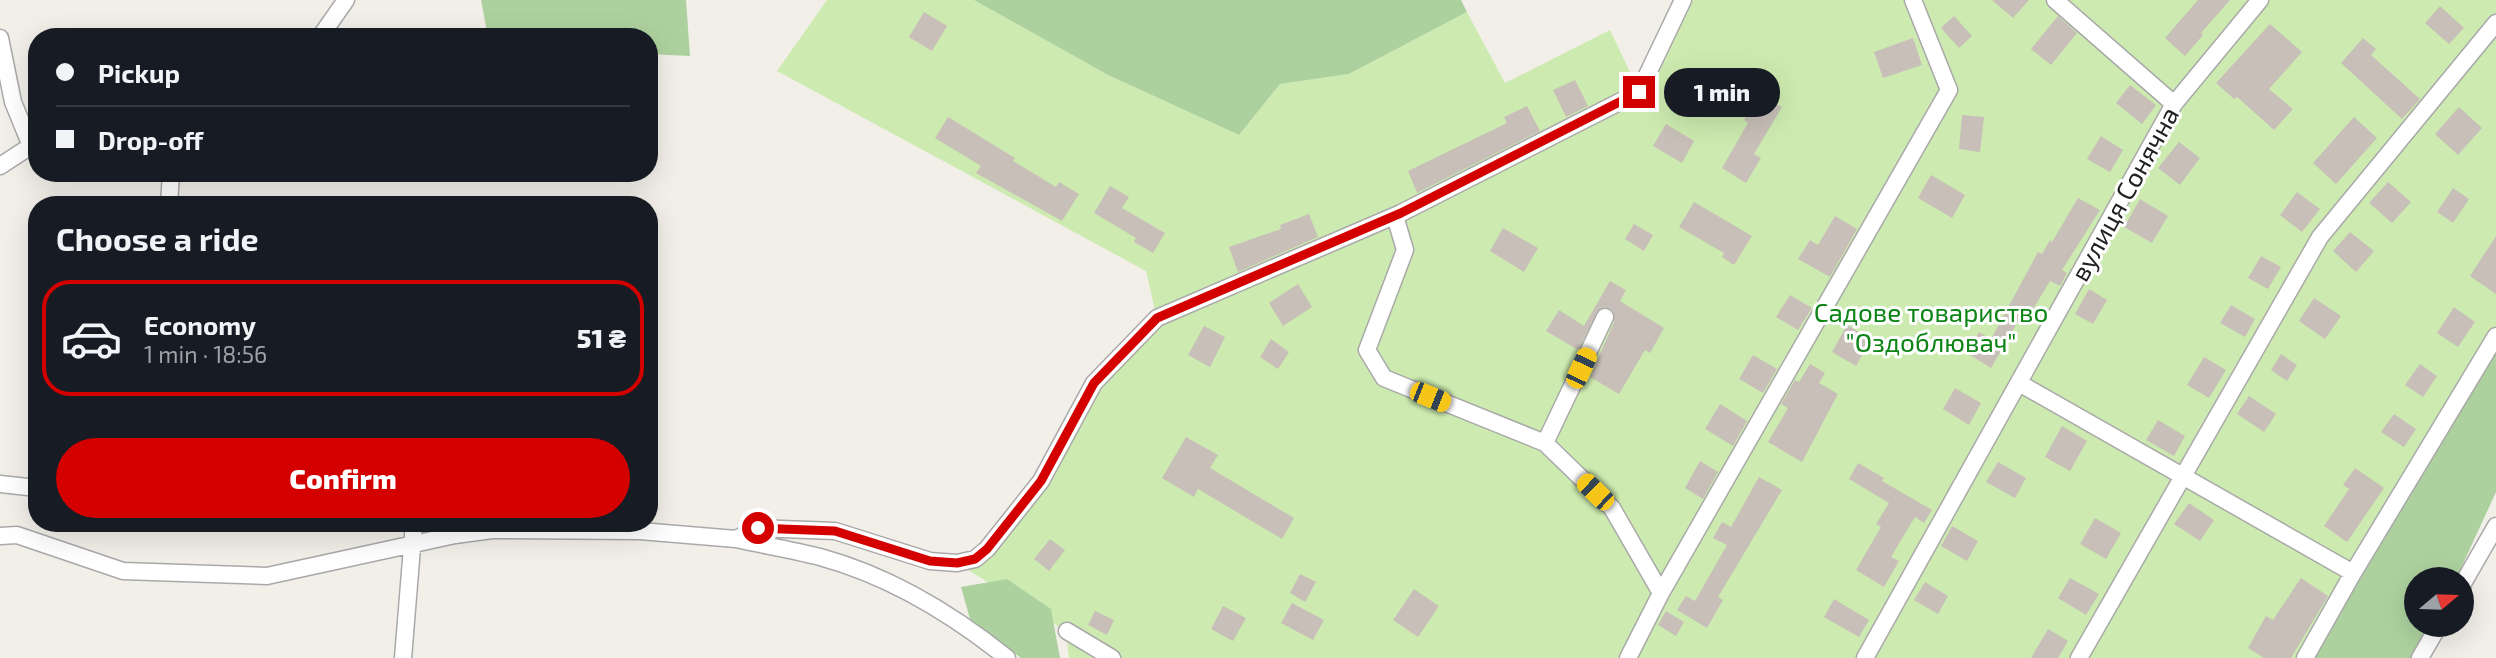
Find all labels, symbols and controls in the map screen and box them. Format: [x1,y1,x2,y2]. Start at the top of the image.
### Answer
text: Pickup [98,57,180,88]
callout: 1 min [1664,68,1779,116]
route end [1623,76,1655,108]
text: 1 min [1694,78,1750,106]
street label: вулиця Сонячна [2063,101,2185,286]
text: Drop-off [98,124,203,155]
text: Choose a ride [56,219,259,257]
park label: Садове товариство "Оздоблювач" [1814,296,2048,357]
icon: car [60,307,123,370]
text: Economy [144,309,256,340]
text: 51 ₴ [577,322,626,353]
text: 1 min · 18:56 [144,340,267,368]
car [1563,345,1600,391]
car [1407,379,1454,415]
button: Confirm [56,438,630,518]
car [1573,470,1618,514]
route start [742,512,774,544]
north arrow [2404,567,2474,637]
map controls [2404,567,2474,637]

